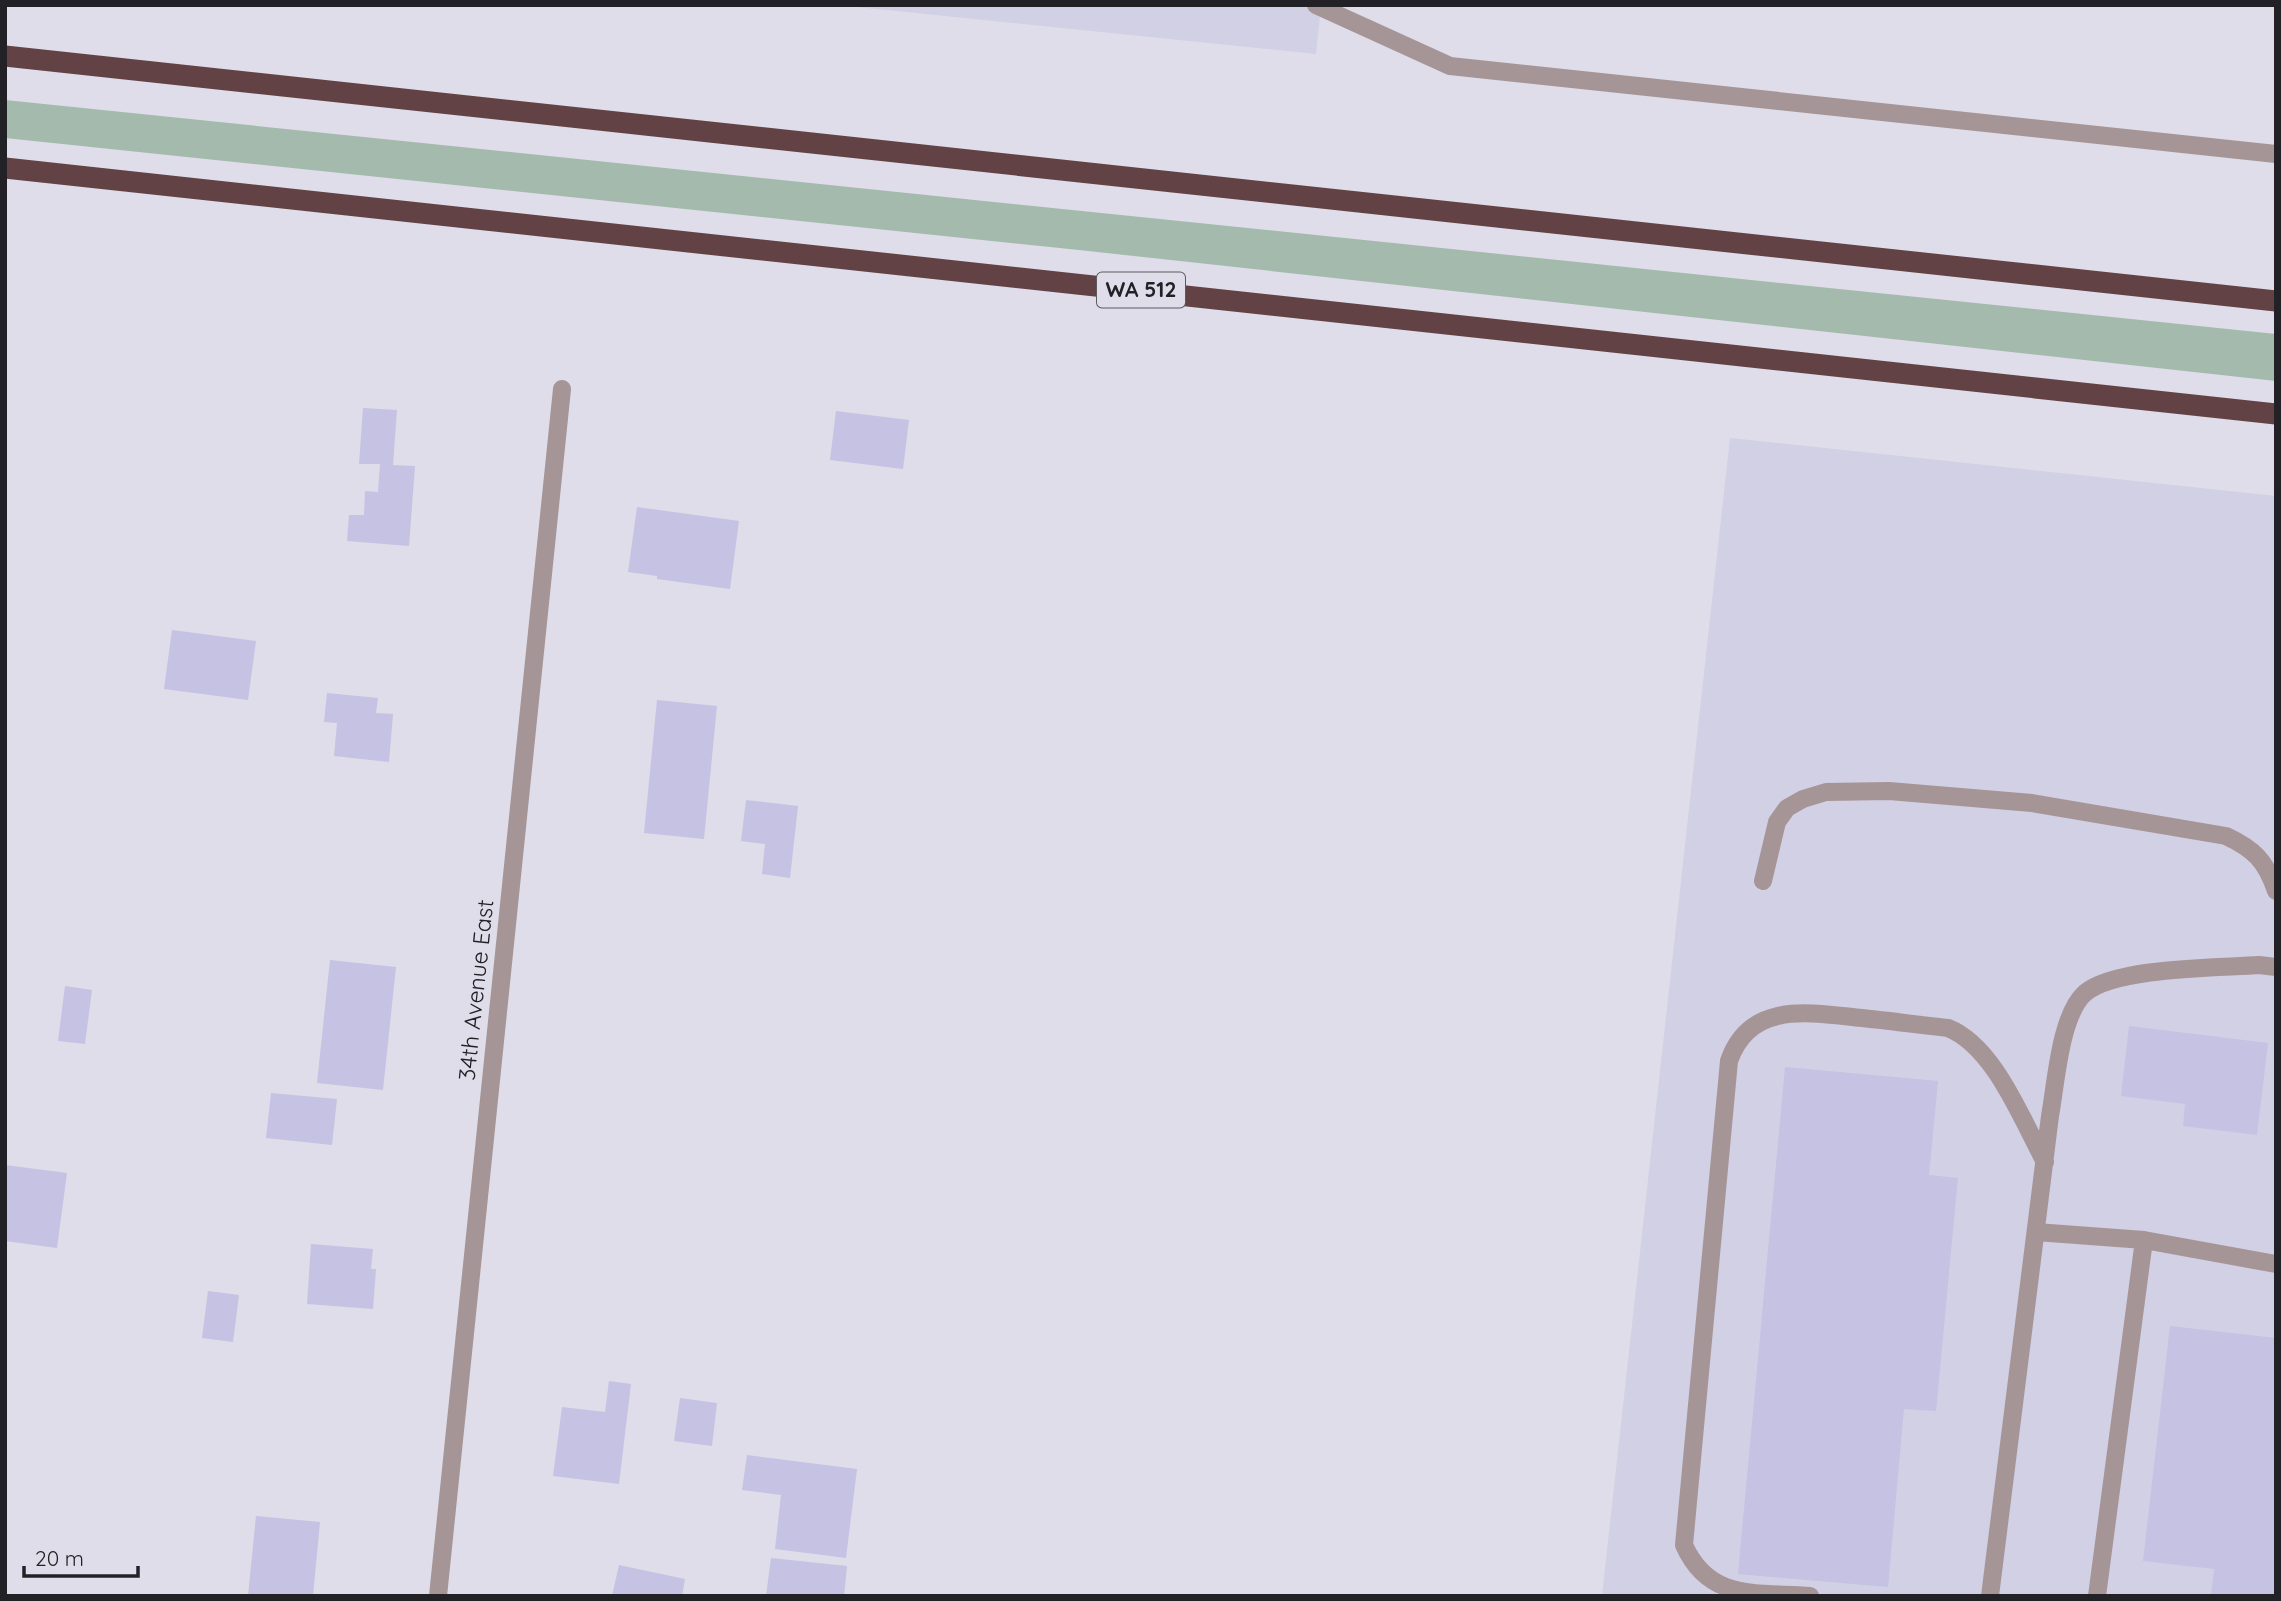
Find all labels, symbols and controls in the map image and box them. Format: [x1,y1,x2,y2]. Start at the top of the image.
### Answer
road number: WA 512 [1097,272,1185,308]
street label: 34th Avenue East [452,898,499,1082]
scale bar [24,1534,138,1578]
text: 20 m [35,1545,84,1571]

